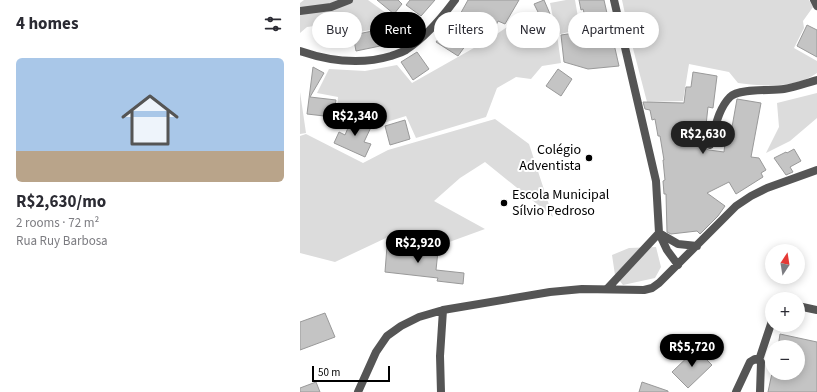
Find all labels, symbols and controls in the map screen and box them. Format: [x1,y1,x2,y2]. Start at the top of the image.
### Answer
text: 4 homes [16,12,78,36]
chip: Buy [312,12,362,48]
chip: Rent [370,12,426,48]
chip: Filters [434,12,498,48]
chip: New [506,12,560,48]
chip: Apartment [568,12,659,48]
icon: filters [262,13,284,35]
icon: home [114,84,186,156]
pin: R$2,340 [318,103,392,137]
text: R$2,340 [332,107,378,125]
pin: R$2,630 [666,121,740,155]
text: R$2,630 [680,125,726,143]
place label: Colégio Adventista [519,140,581,176]
marker: Colégio Adventista [584,153,594,163]
place label: Escola Municipal Sílvio Pedroso [512,185,610,221]
text: R$2,630/mo [16,190,106,214]
marker: Escola Municipal Sílvio Pedroso [499,198,509,208]
text: 2 rooms · 72 m² [16,214,99,232]
pin: R$2,920 [381,230,455,264]
text: Rua Ruy Barbosa [16,232,108,250]
text: R$2,920 [395,234,441,252]
north arrow [765,244,805,284]
map controls [765,244,805,380]
button: + [765,292,805,332]
pin: R$5,720 [655,334,729,368]
text: R$5,720 [669,338,715,356]
button: − [765,340,805,380]
scale bar [312,364,390,383]
text: 50 m [318,365,340,380]

